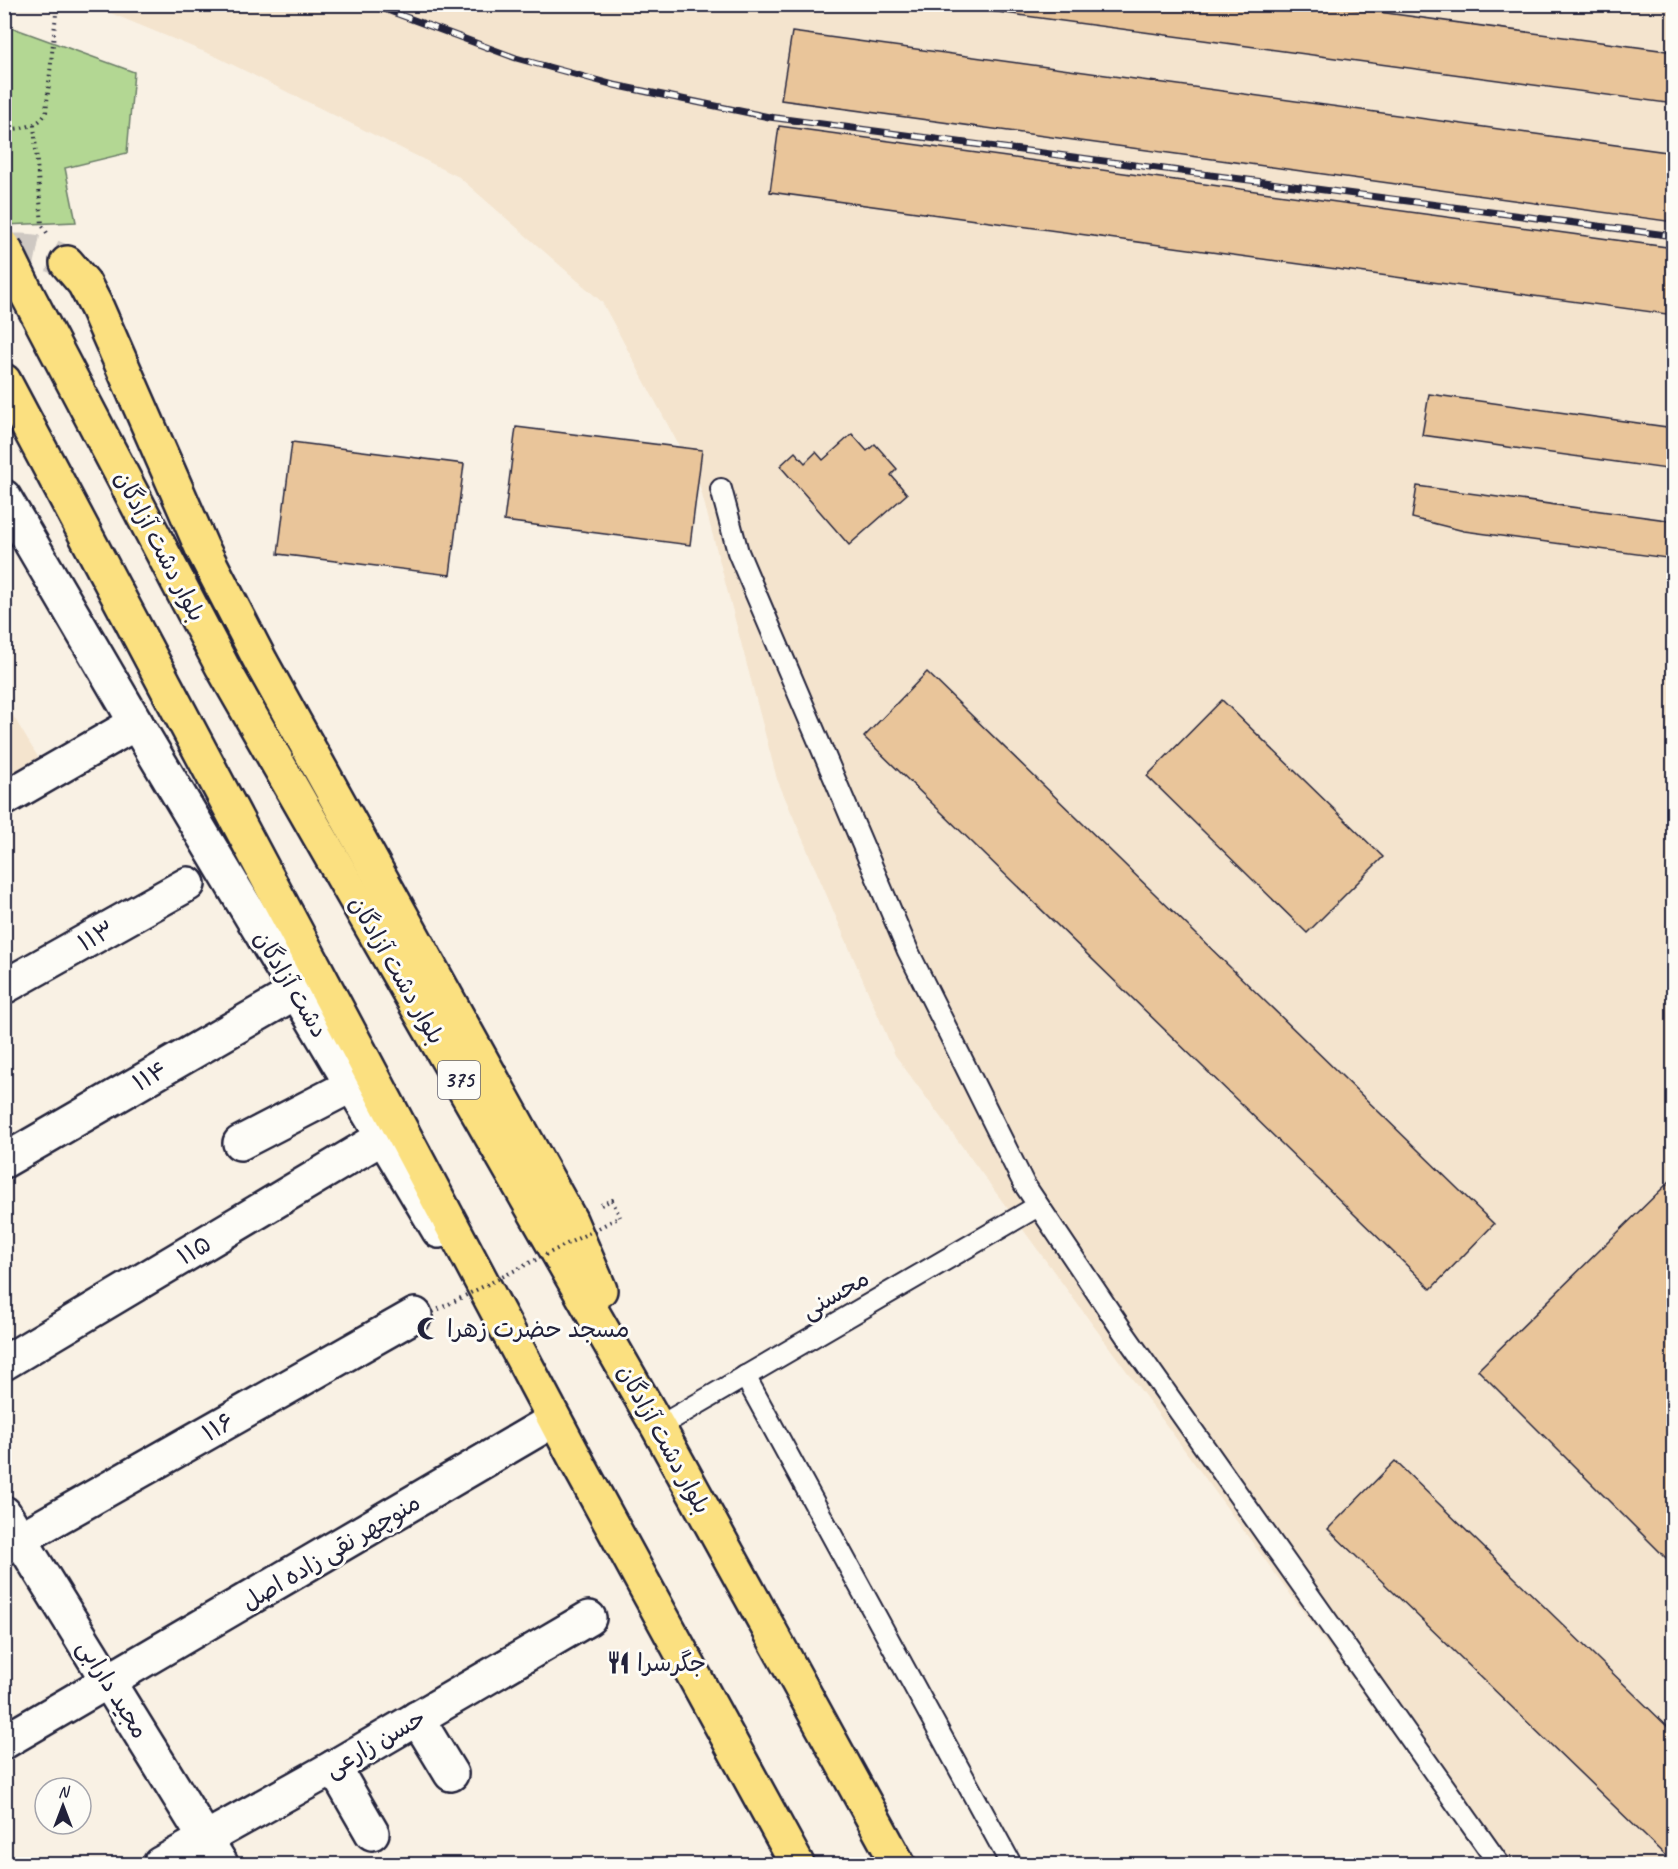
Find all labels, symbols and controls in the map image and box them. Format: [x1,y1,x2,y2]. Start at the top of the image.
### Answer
street label: بلوار دشت آزادگان [108,466,212,626]
street label: بلوار دشت آزادگان [342,890,452,1050]
street label: ۱۱۳ [73,914,119,958]
street label: دشت آزادگان [247,925,335,1043]
street label: ۱۱۴ [127,1054,173,1098]
road number: 375 [438,1061,480,1099]
street label: ۱۱۵ [172,1228,216,1272]
street label: محسنی [796,1263,874,1325]
place label: مسجد حضرت زهرا [447,1314,629,1344]
mosque icon: مسجد حضرت زهرا [416,1316,442,1342]
street label: بلوار دشت آزادگان [611,1359,717,1519]
street label: ۱۱۶ [197,1406,239,1448]
street label: منوچهر نقی‌ زاده اصل [236,1487,426,1618]
street label: مجید دارابی [71,1634,155,1744]
place label: جگرسرا [637,1648,706,1678]
restaurant icon: جگرسرا [606,1650,632,1676]
street label: حسن زارعی [319,1702,431,1784]
north arrow [33,1776,93,1836]
text: N [58,1782,71,1802]

